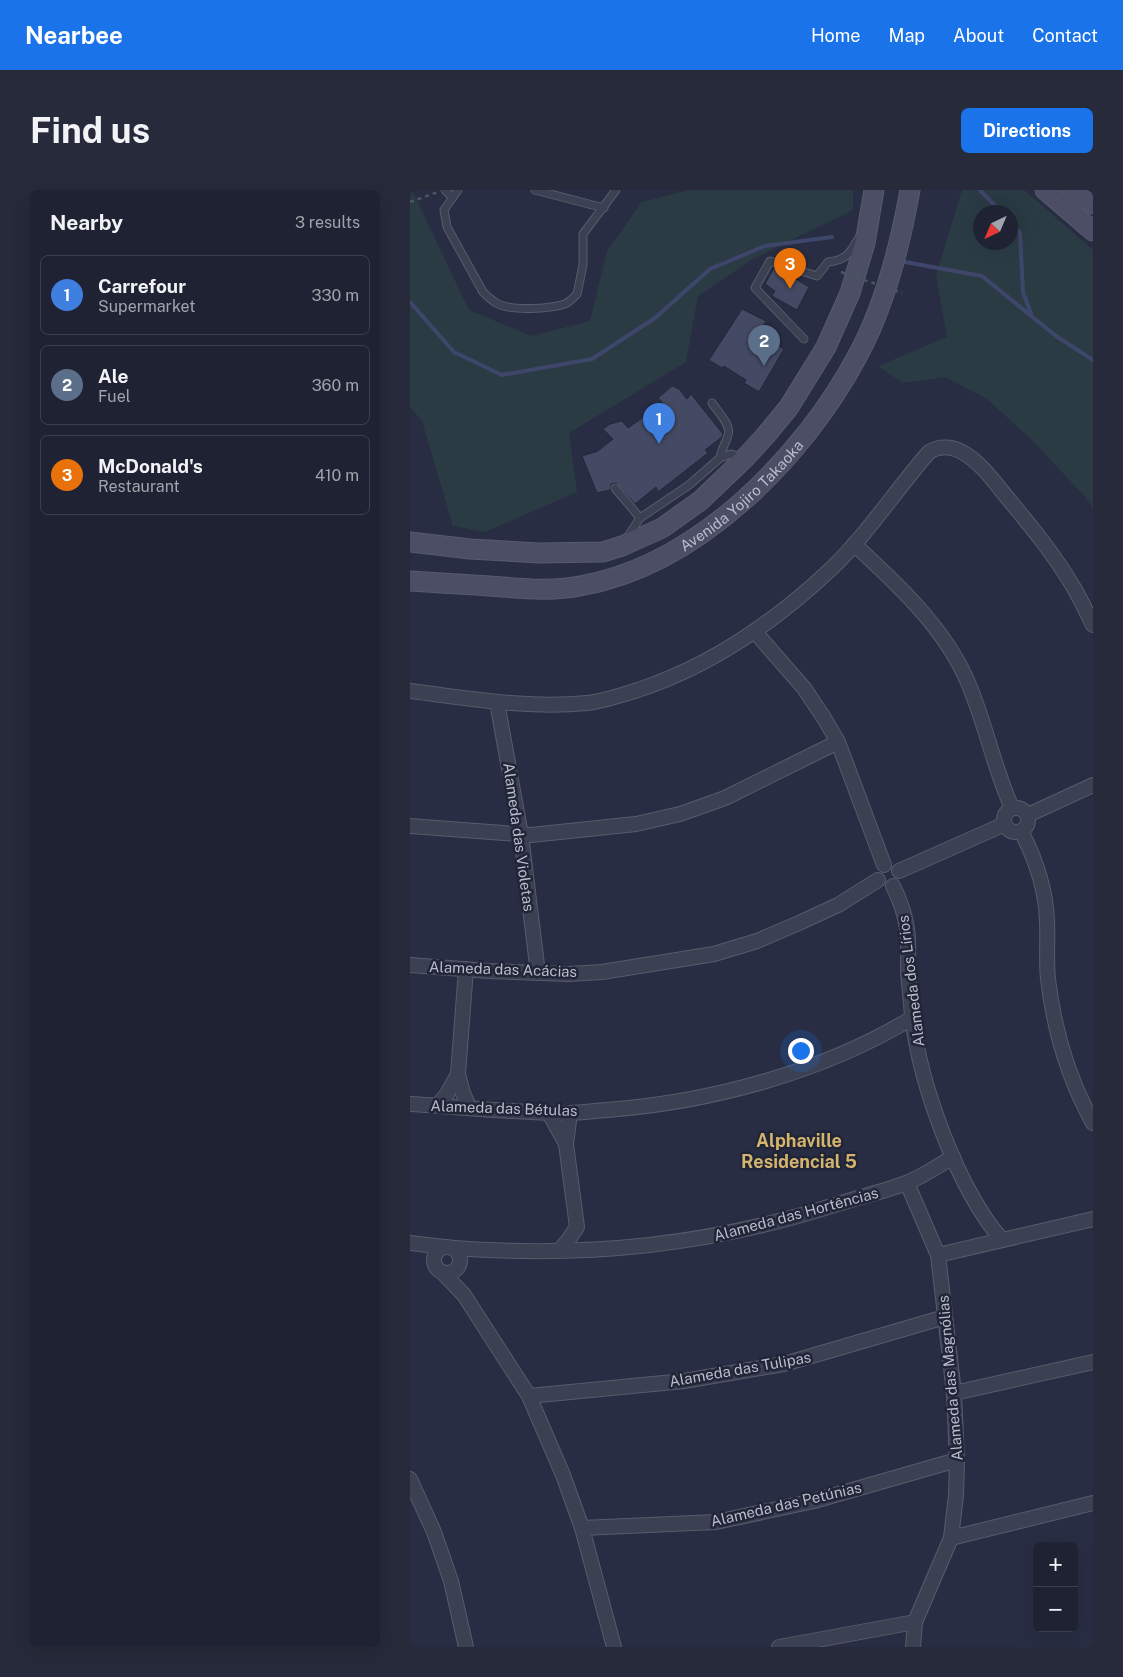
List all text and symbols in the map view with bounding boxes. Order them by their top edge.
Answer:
text: Nearbee [25,21,123,49]
text: Home [811,25,861,46]
text: Map [889,25,925,46]
text: About [953,25,1004,46]
text: Contact [1032,25,1098,46]
button: Directions [961,108,1093,153]
text: Find us [30,110,150,151]
north arrow [973,205,1018,250]
text: Nearby [50,210,123,235]
text: 3 results [295,213,360,232]
pin: 3 [774,248,806,289]
text: Carrefour [98,275,186,297]
text: 1 [64,286,70,305]
text: 330 m [312,286,359,305]
text: Supermarket [98,297,195,316]
pin: 2 [748,325,780,366]
text: Ale [98,365,128,387]
text: 2 [62,376,72,395]
text: 360 m [312,376,359,395]
text: Fuel [98,387,131,406]
pin: 1 [643,403,675,444]
street label: Avenida Yojiro Takaoka [677,436,806,554]
text: McDonald's [98,455,203,477]
text: 3 [62,466,72,485]
text: 410 m [315,466,359,485]
text: Restaurant [98,477,180,496]
street label: Alameda das Violetas [500,762,538,912]
street label: Alameda dos Lírios [895,914,927,1048]
street label: Alameda das Acácias [429,958,577,980]
your location [788,1038,814,1064]
street label: Alameda das Bétulas [430,1097,578,1119]
district label: Alphaville Residencial 5 [741,1130,857,1172]
street label: Alameda das Hortências [712,1184,880,1244]
street label: Alameda das Magnólias [934,1295,966,1461]
street label: Alameda das Tulipas [668,1348,812,1390]
street label: Alameda das Petúnias [709,1478,863,1530]
map controls [1033,1542,1078,1632]
button: + [1033,1542,1078,1587]
button: − [1033,1587,1078,1632]

